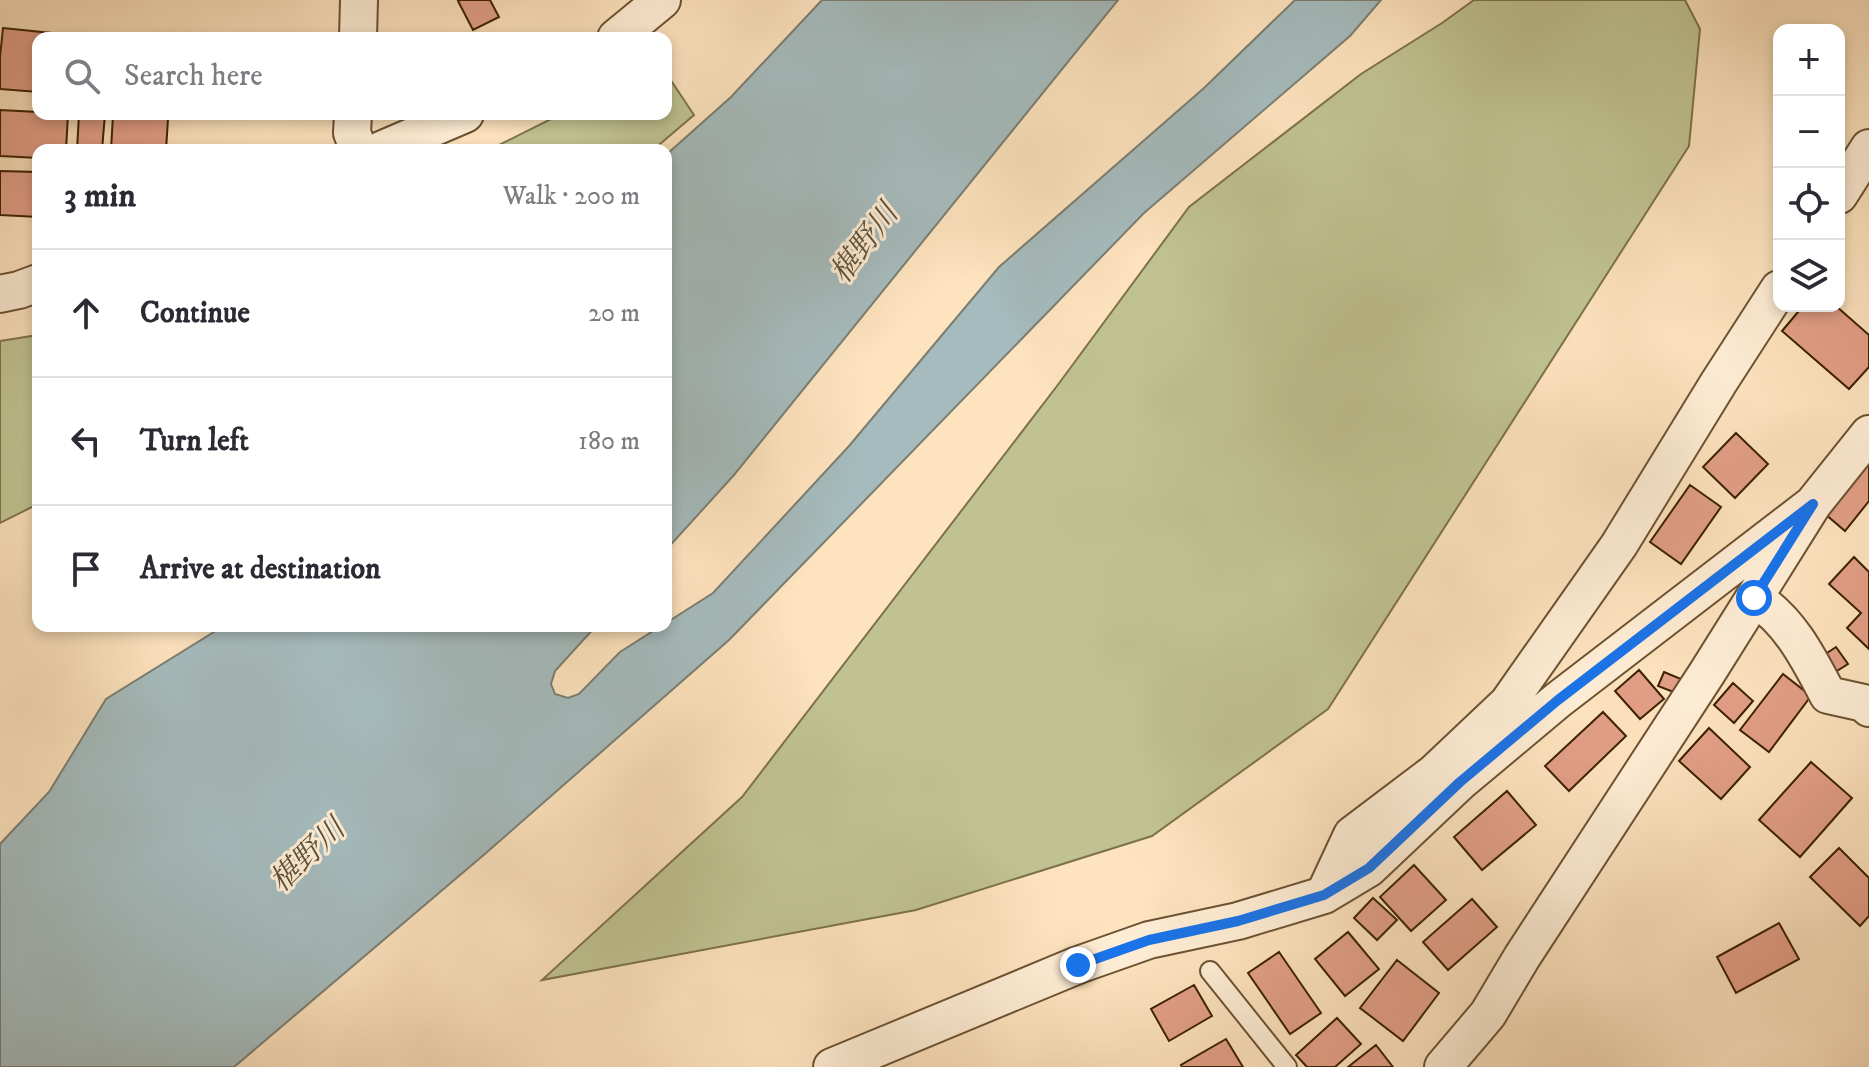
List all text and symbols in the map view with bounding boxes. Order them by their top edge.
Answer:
map controls [1773,24,1845,312]
button: + [1773,24,1845,96]
search box [32,32,672,120]
icon: search [60,54,104,98]
text: Search here [124,58,263,95]
button: − [1773,96,1845,168]
button: locate [1773,168,1845,240]
text: 3 min [64,175,136,217]
text: Walk · 200 m [503,180,640,213]
water label: 椹野川 [823,195,909,291]
button: layers [1773,240,1845,312]
icon: ahead [64,291,108,335]
text: Continue [140,295,250,332]
text: 20 m [588,297,640,330]
icon: left [64,419,108,463]
text: Turn left [140,423,249,460]
text: 180 m [578,425,640,458]
icon: arrive [64,547,108,591]
text: Arrive at destination [140,551,381,588]
route start [1736,580,1772,616]
water label: 椹野川 [263,809,355,901]
route end [1060,947,1096,983]

